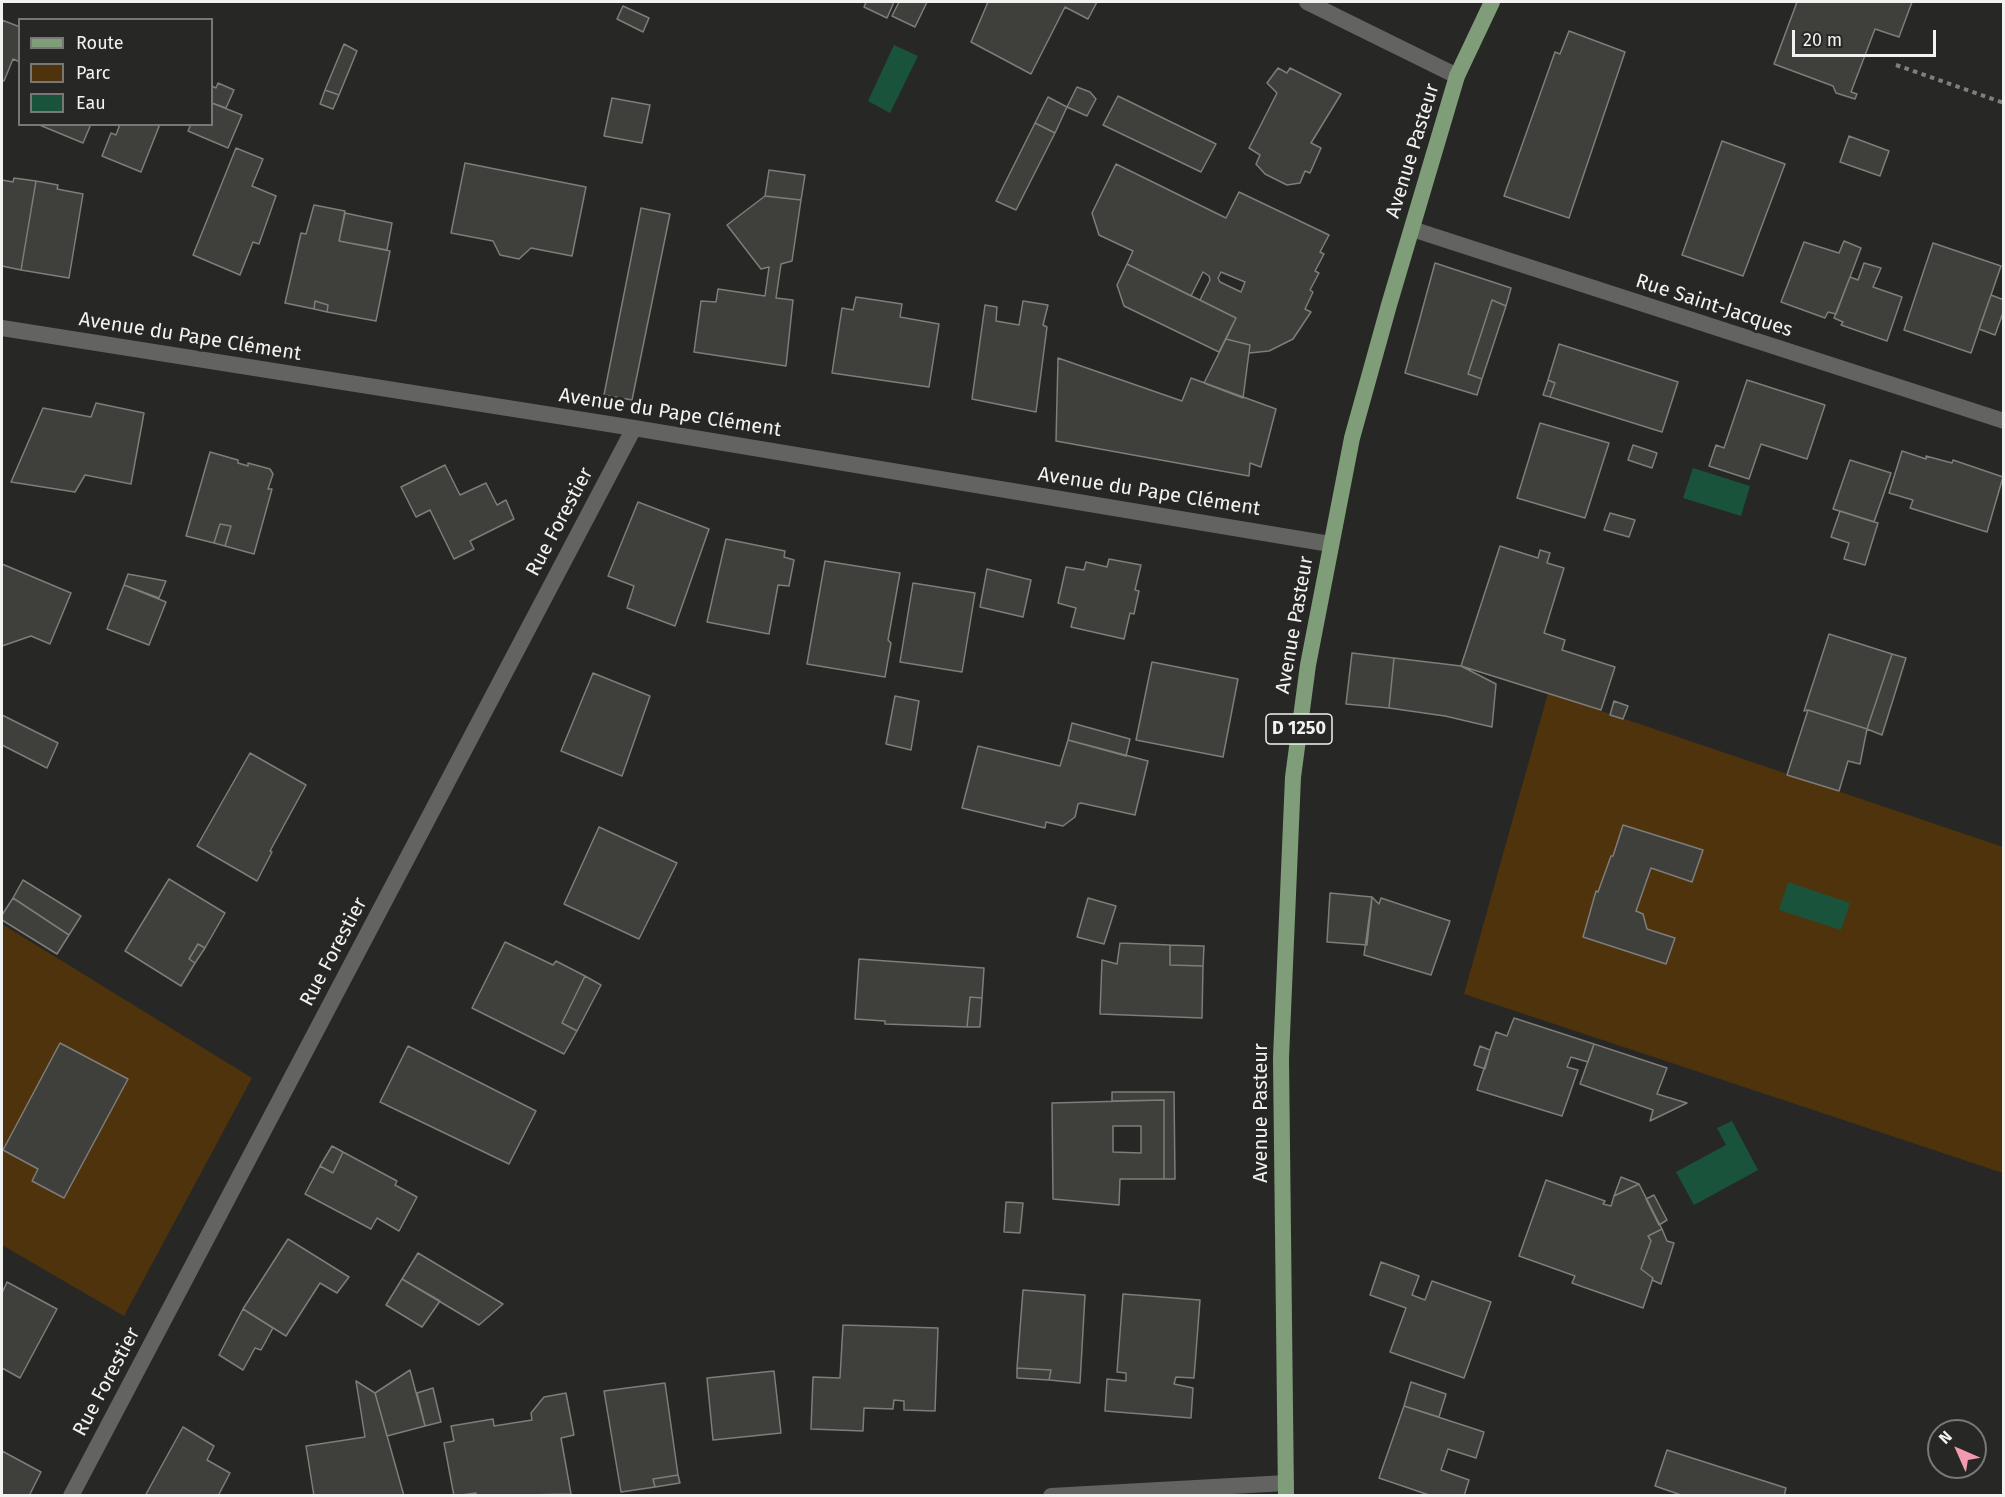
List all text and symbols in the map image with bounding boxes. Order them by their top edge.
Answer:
legend [18,18,213,126]
scale bar [1795,18,1939,56]
text: 20 m [1803,29,1842,51]
text: Route [76,32,124,54]
text: Parc [76,62,110,84]
street label: Avenue Pasteur [1381,81,1445,221]
text: Eau [76,92,106,114]
street label: Rue Saint-Jacques [1633,269,1795,343]
street label: Avenue du Pape Clément [77,308,303,366]
street label: Avenue du Pape Clément [557,384,783,442]
street label: Avenue du Pape Clément [1036,463,1262,521]
street label: Rue Forestier [521,464,599,580]
street label: Avenue Pasteur [1271,554,1319,696]
road number: D 1250 [1266,714,1332,744]
street label: Rue Forestier [295,894,373,1010]
street label: Avenue Pasteur [1249,1043,1273,1183]
street label: Rue Forestier [68,1324,146,1440]
north arrow [1927,1419,1987,1479]
text: N [1935,1427,1956,1448]

